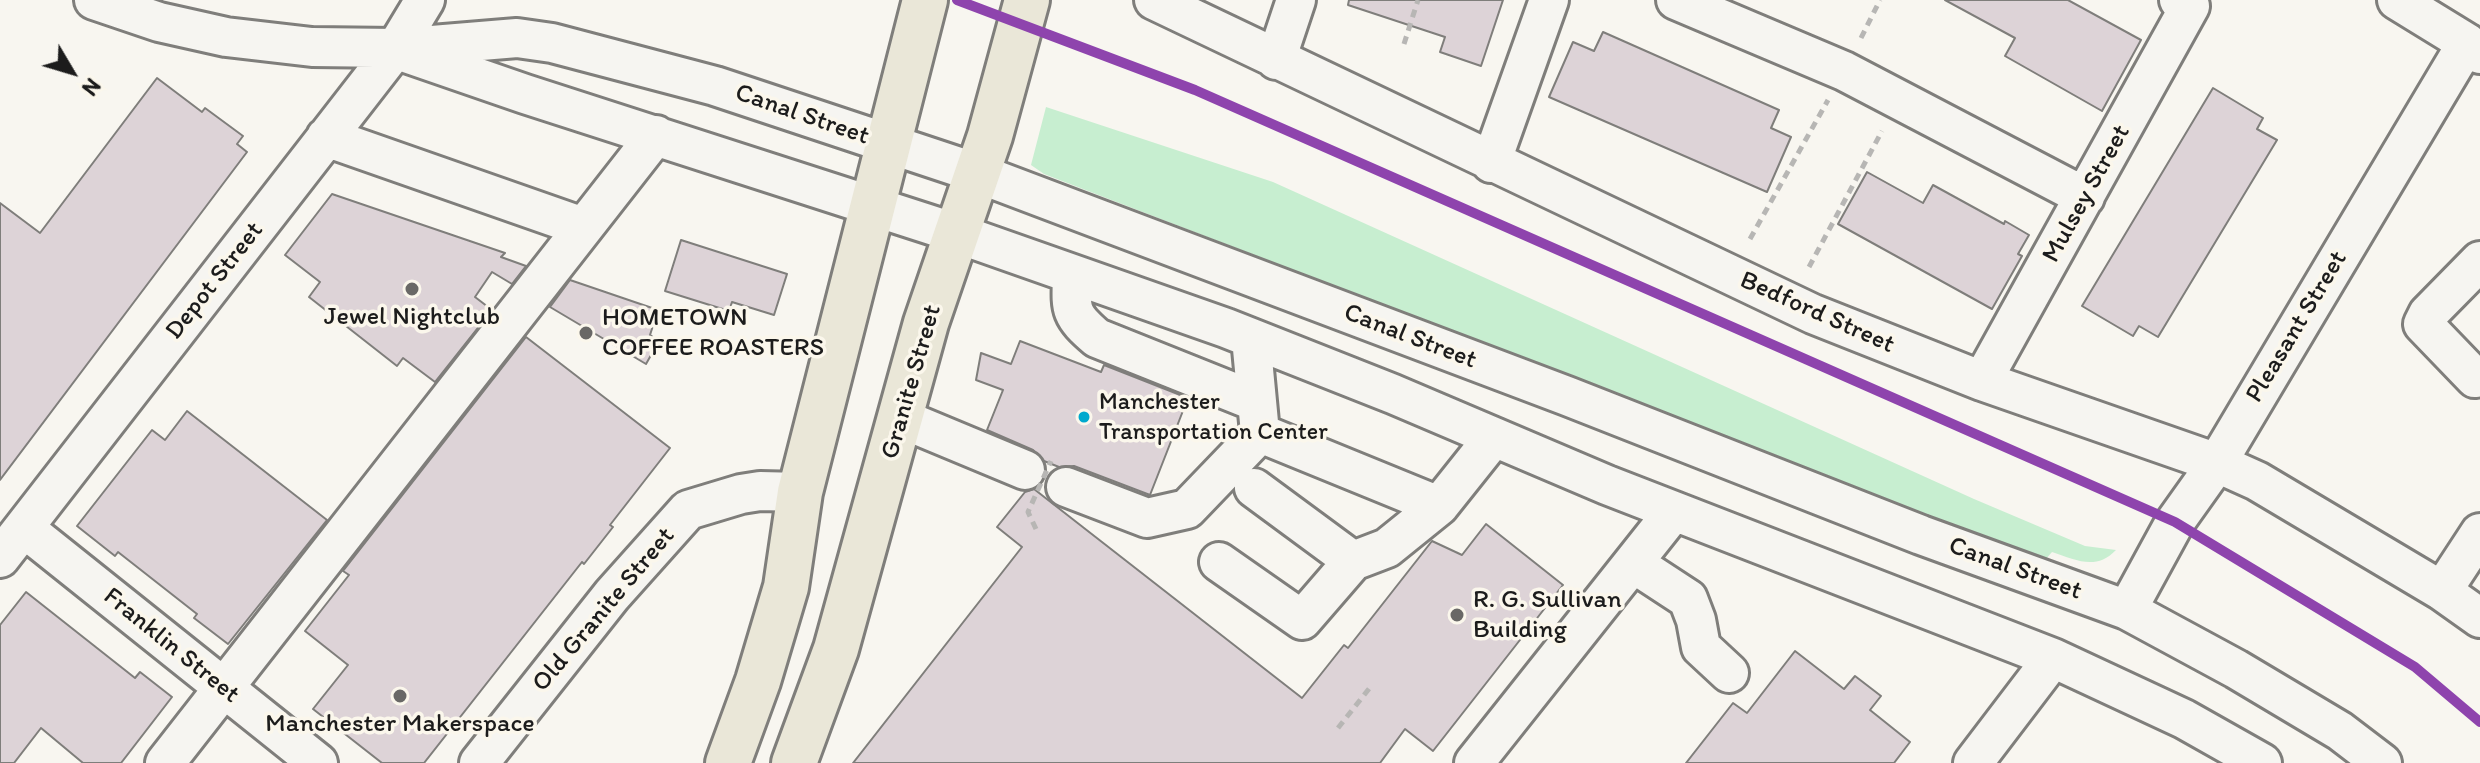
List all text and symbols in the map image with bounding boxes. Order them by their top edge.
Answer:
north arrow [32,32,112,112]
text: N [76,73,107,101]
street label: Canal Street [731,78,873,152]
street label: Mulsey Street [2036,120,2138,268]
street label: Depot Street [159,216,271,346]
street label: Pleasant Street [2239,245,2355,409]
street label: Bedford Street [1735,265,1899,361]
marker: Jewel Nightclub [403,280,421,298]
street label: Canal Street [1339,297,1481,377]
place label: Jewel Nightclub [324,301,500,333]
street label: Granite Street [875,301,949,463]
place label: HOMETOWN COFFEE ROASTERS [602,302,824,364]
marker: HOMETOWN COFFEE ROASTERS [577,324,595,342]
place label: Manchester Transportation Center [1099,389,1328,445]
marker: Manchester Transportation Center [1076,409,1092,425]
street label: Old Granite Street [526,521,682,699]
street label: Canal Street [1944,530,2086,608]
street label: Franklin Street [96,581,246,711]
place label: R. G. Sullivan Building [1473,584,1622,646]
marker: R. G. Sullivan Building [1448,606,1466,624]
marker: Manchester Makerspace [391,687,409,705]
place label: Manchester Makerspace [265,708,535,740]

